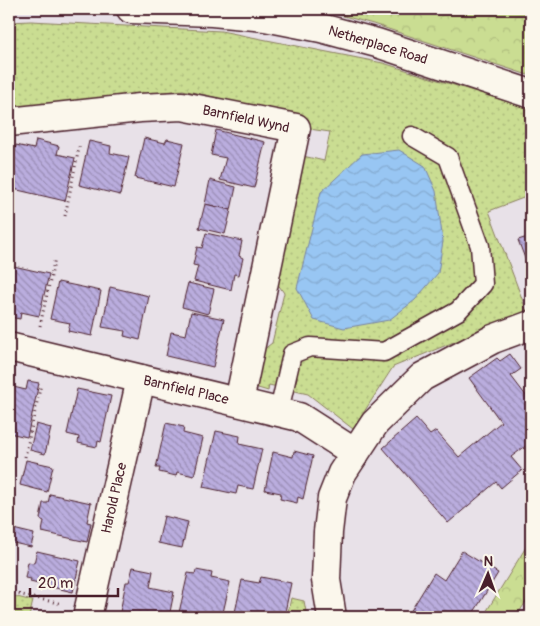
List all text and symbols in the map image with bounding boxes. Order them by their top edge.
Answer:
street label: Netherplace Road [326,22,430,68]
street label: Barnfield Wynd [201,101,291,137]
street label: Barnfield Place [142,372,231,408]
street label: Harold Place [98,461,130,535]
north arrow [462,548,512,598]
text: N [483,553,493,570]
scale bar [30,566,118,598]
text: 20 m [38,574,73,593]

